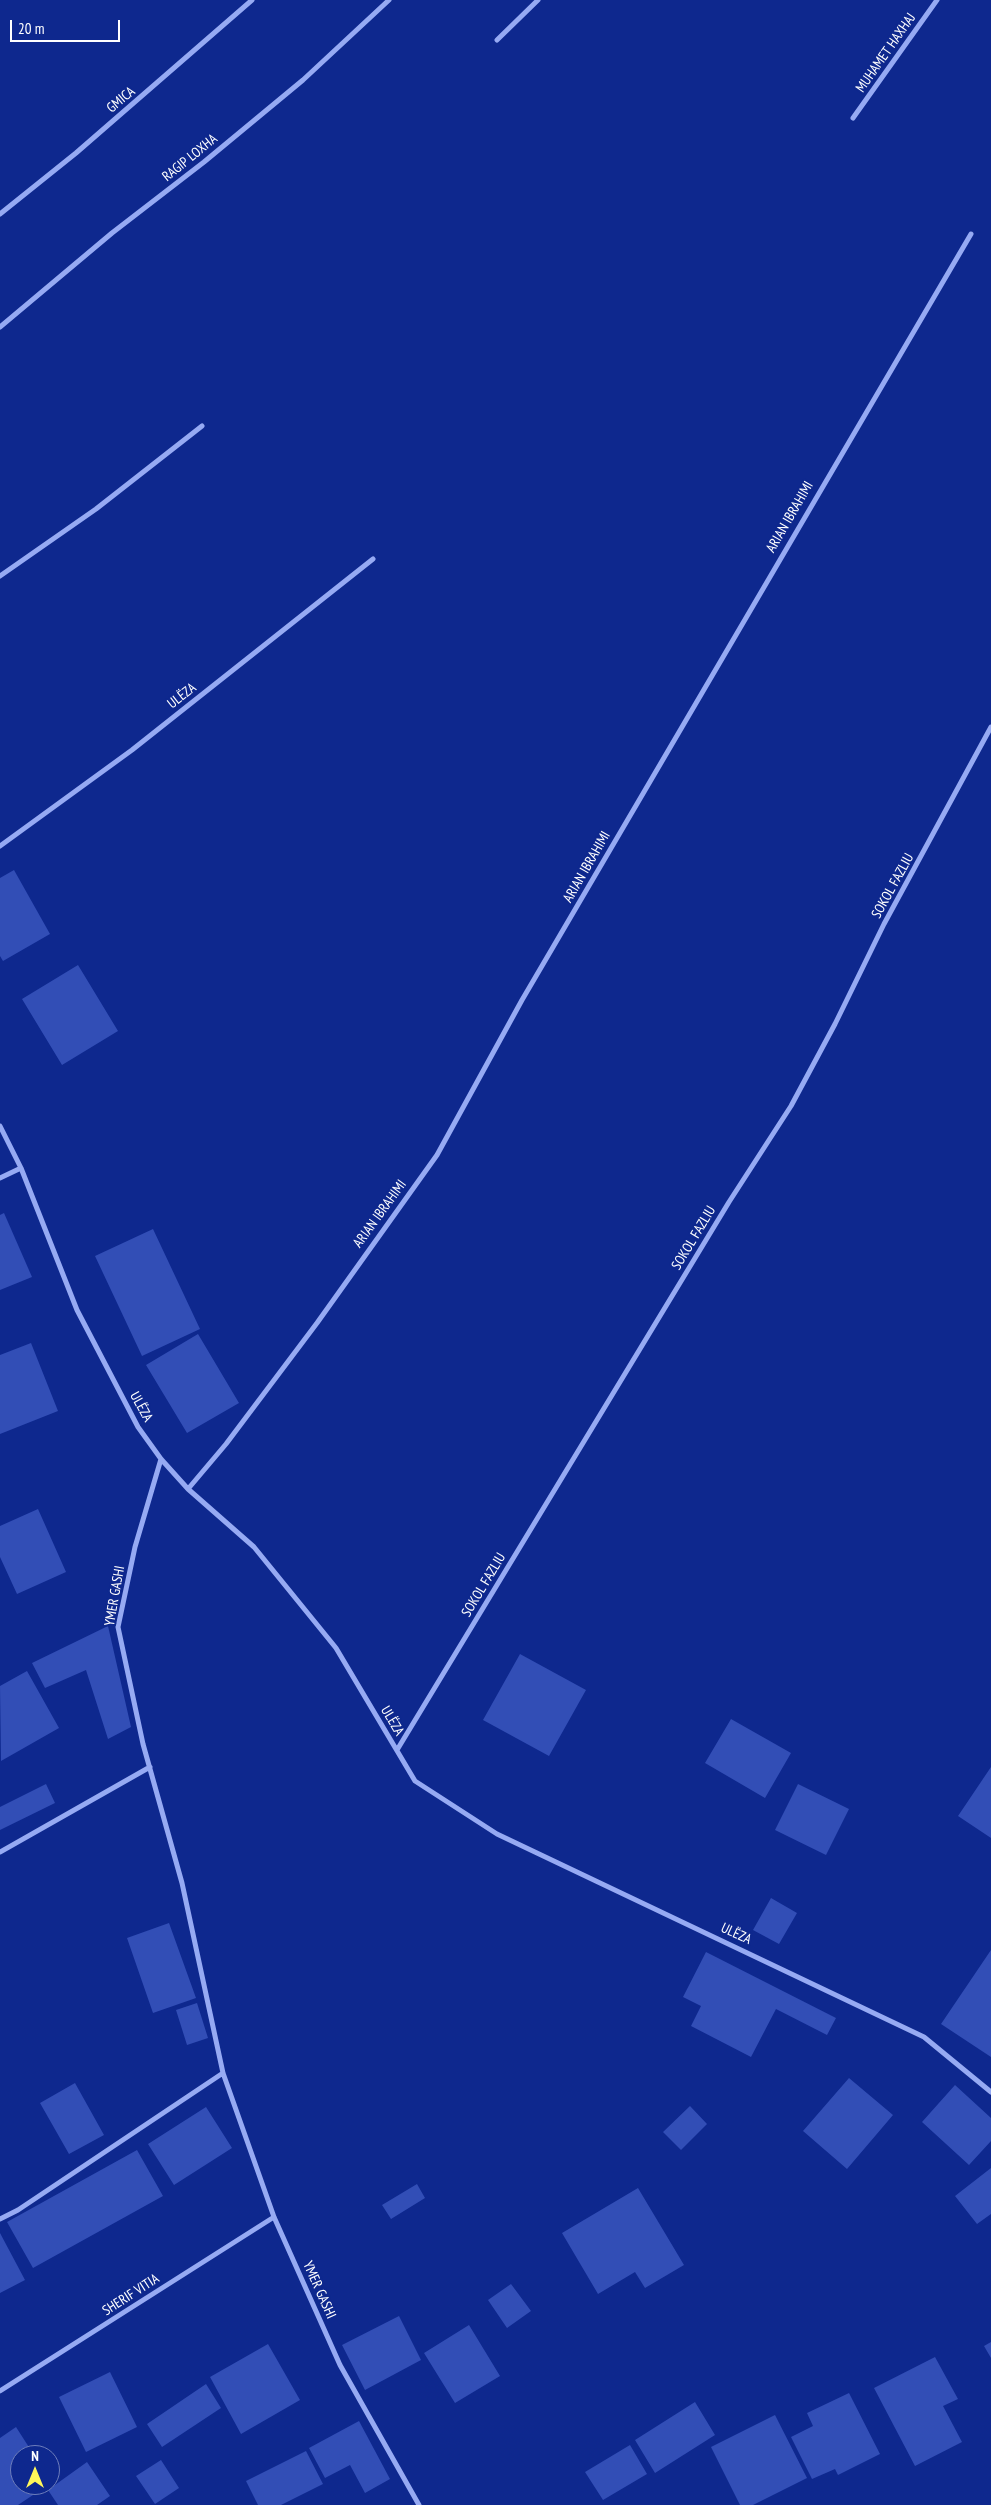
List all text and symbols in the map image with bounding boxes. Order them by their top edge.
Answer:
scale bar [12,10,122,42]
street label: MUHAMET HAXHAJ [853,10,919,96]
text: 20 m [18,19,44,38]
street label: GMICA [103,83,139,117]
street label: RAGIP LOXHA [159,131,221,185]
street label: ARIAN IBRAHIMI [763,478,817,556]
street label: ULËZA [164,680,200,712]
street label: ARIAN IBRAHIMI [560,828,614,906]
street label: SOKOL FAZLIU [868,851,918,921]
street label: ARIAN IBRAHIMI [350,1177,410,1251]
street label: SOKOL FAZLIU [668,1203,720,1273]
street label: ULËZA [126,1389,156,1425]
street label: SOKOL FAZLIU [458,1550,510,1620]
street label: YMER GASHI [101,1564,129,1628]
street label: ULËZA [377,1703,407,1739]
street label: ULËZA [718,1920,754,1948]
street label: YMER GASHI [299,2259,339,2321]
street label: SHERIF VITIA [100,2270,162,2320]
north arrow [10,2445,60,2495]
text: N [31,2447,39,2465]

